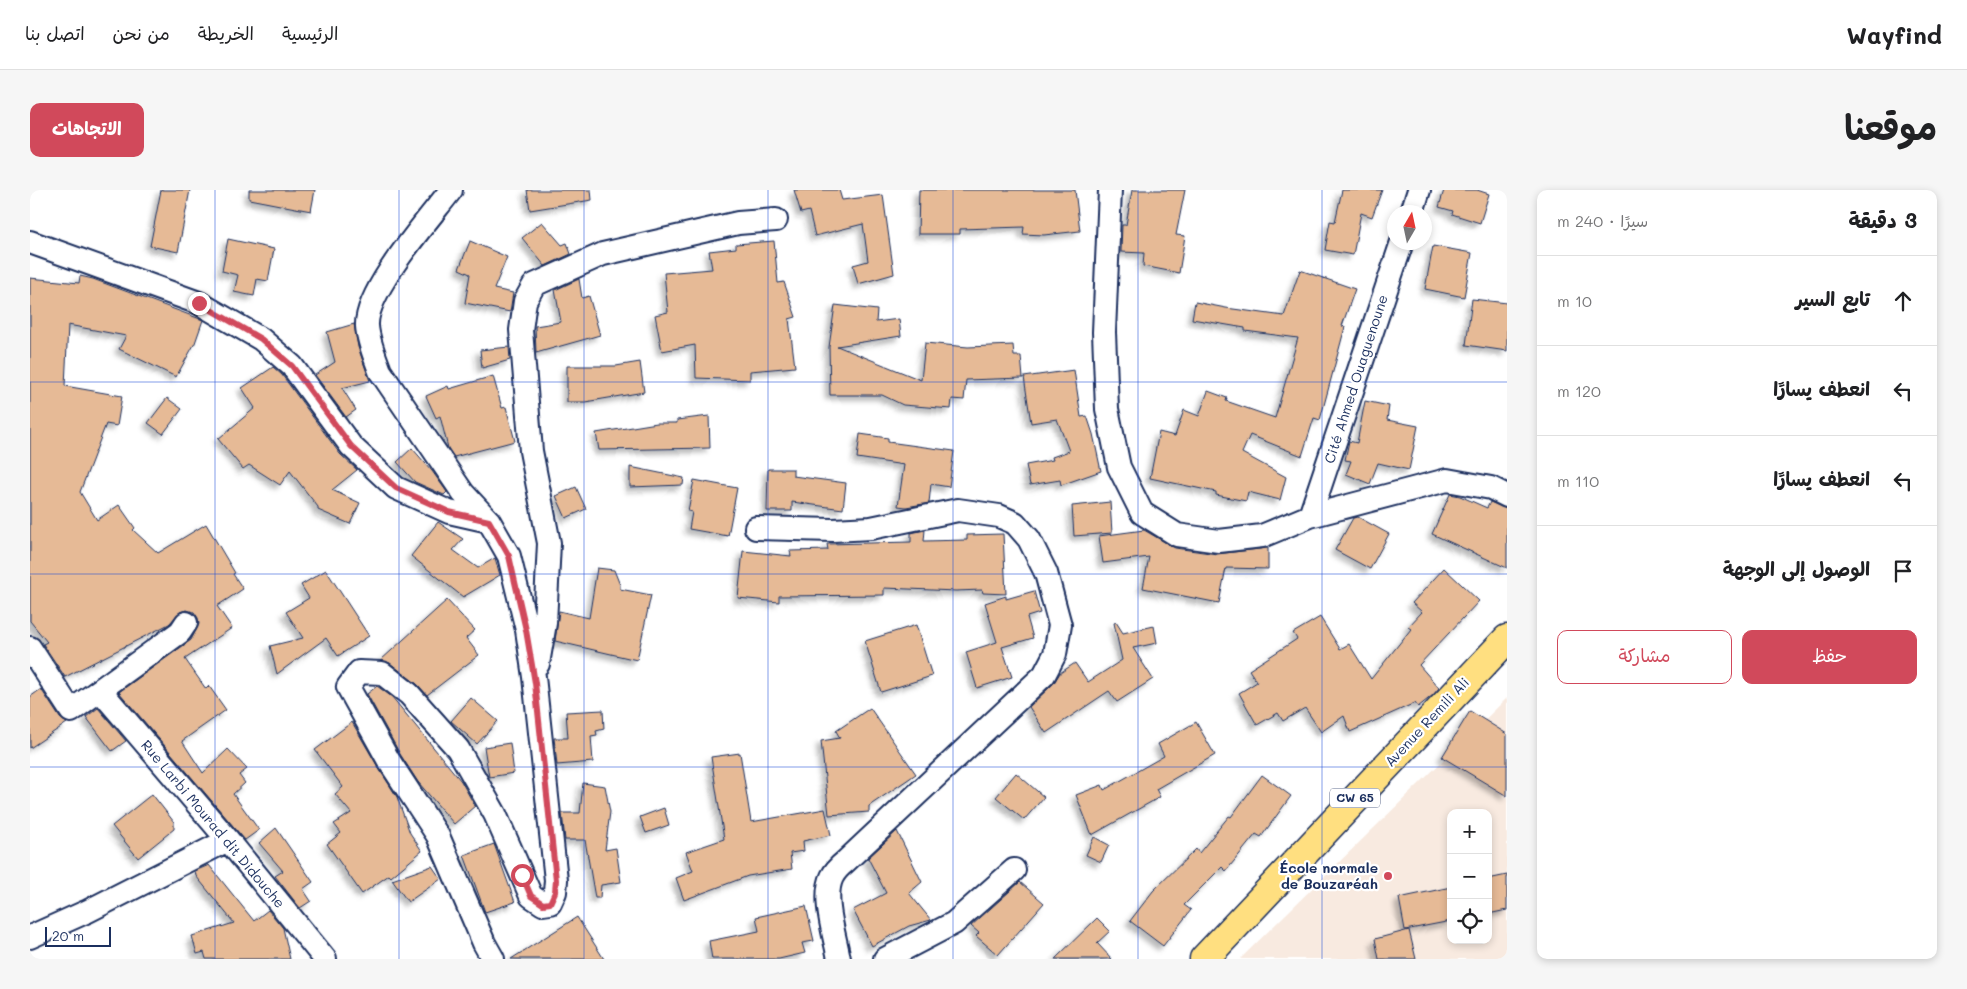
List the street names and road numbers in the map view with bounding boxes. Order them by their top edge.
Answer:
street label: Cité Ahmed Ouaguenoune [1319,292,1392,466]
street label: Avenue Remili Ali [1380,673,1473,770]
street label: Rue Larbi Mourad dit Didouche [137,736,289,912]
road number: CW 65 [1330,788,1380,808]

